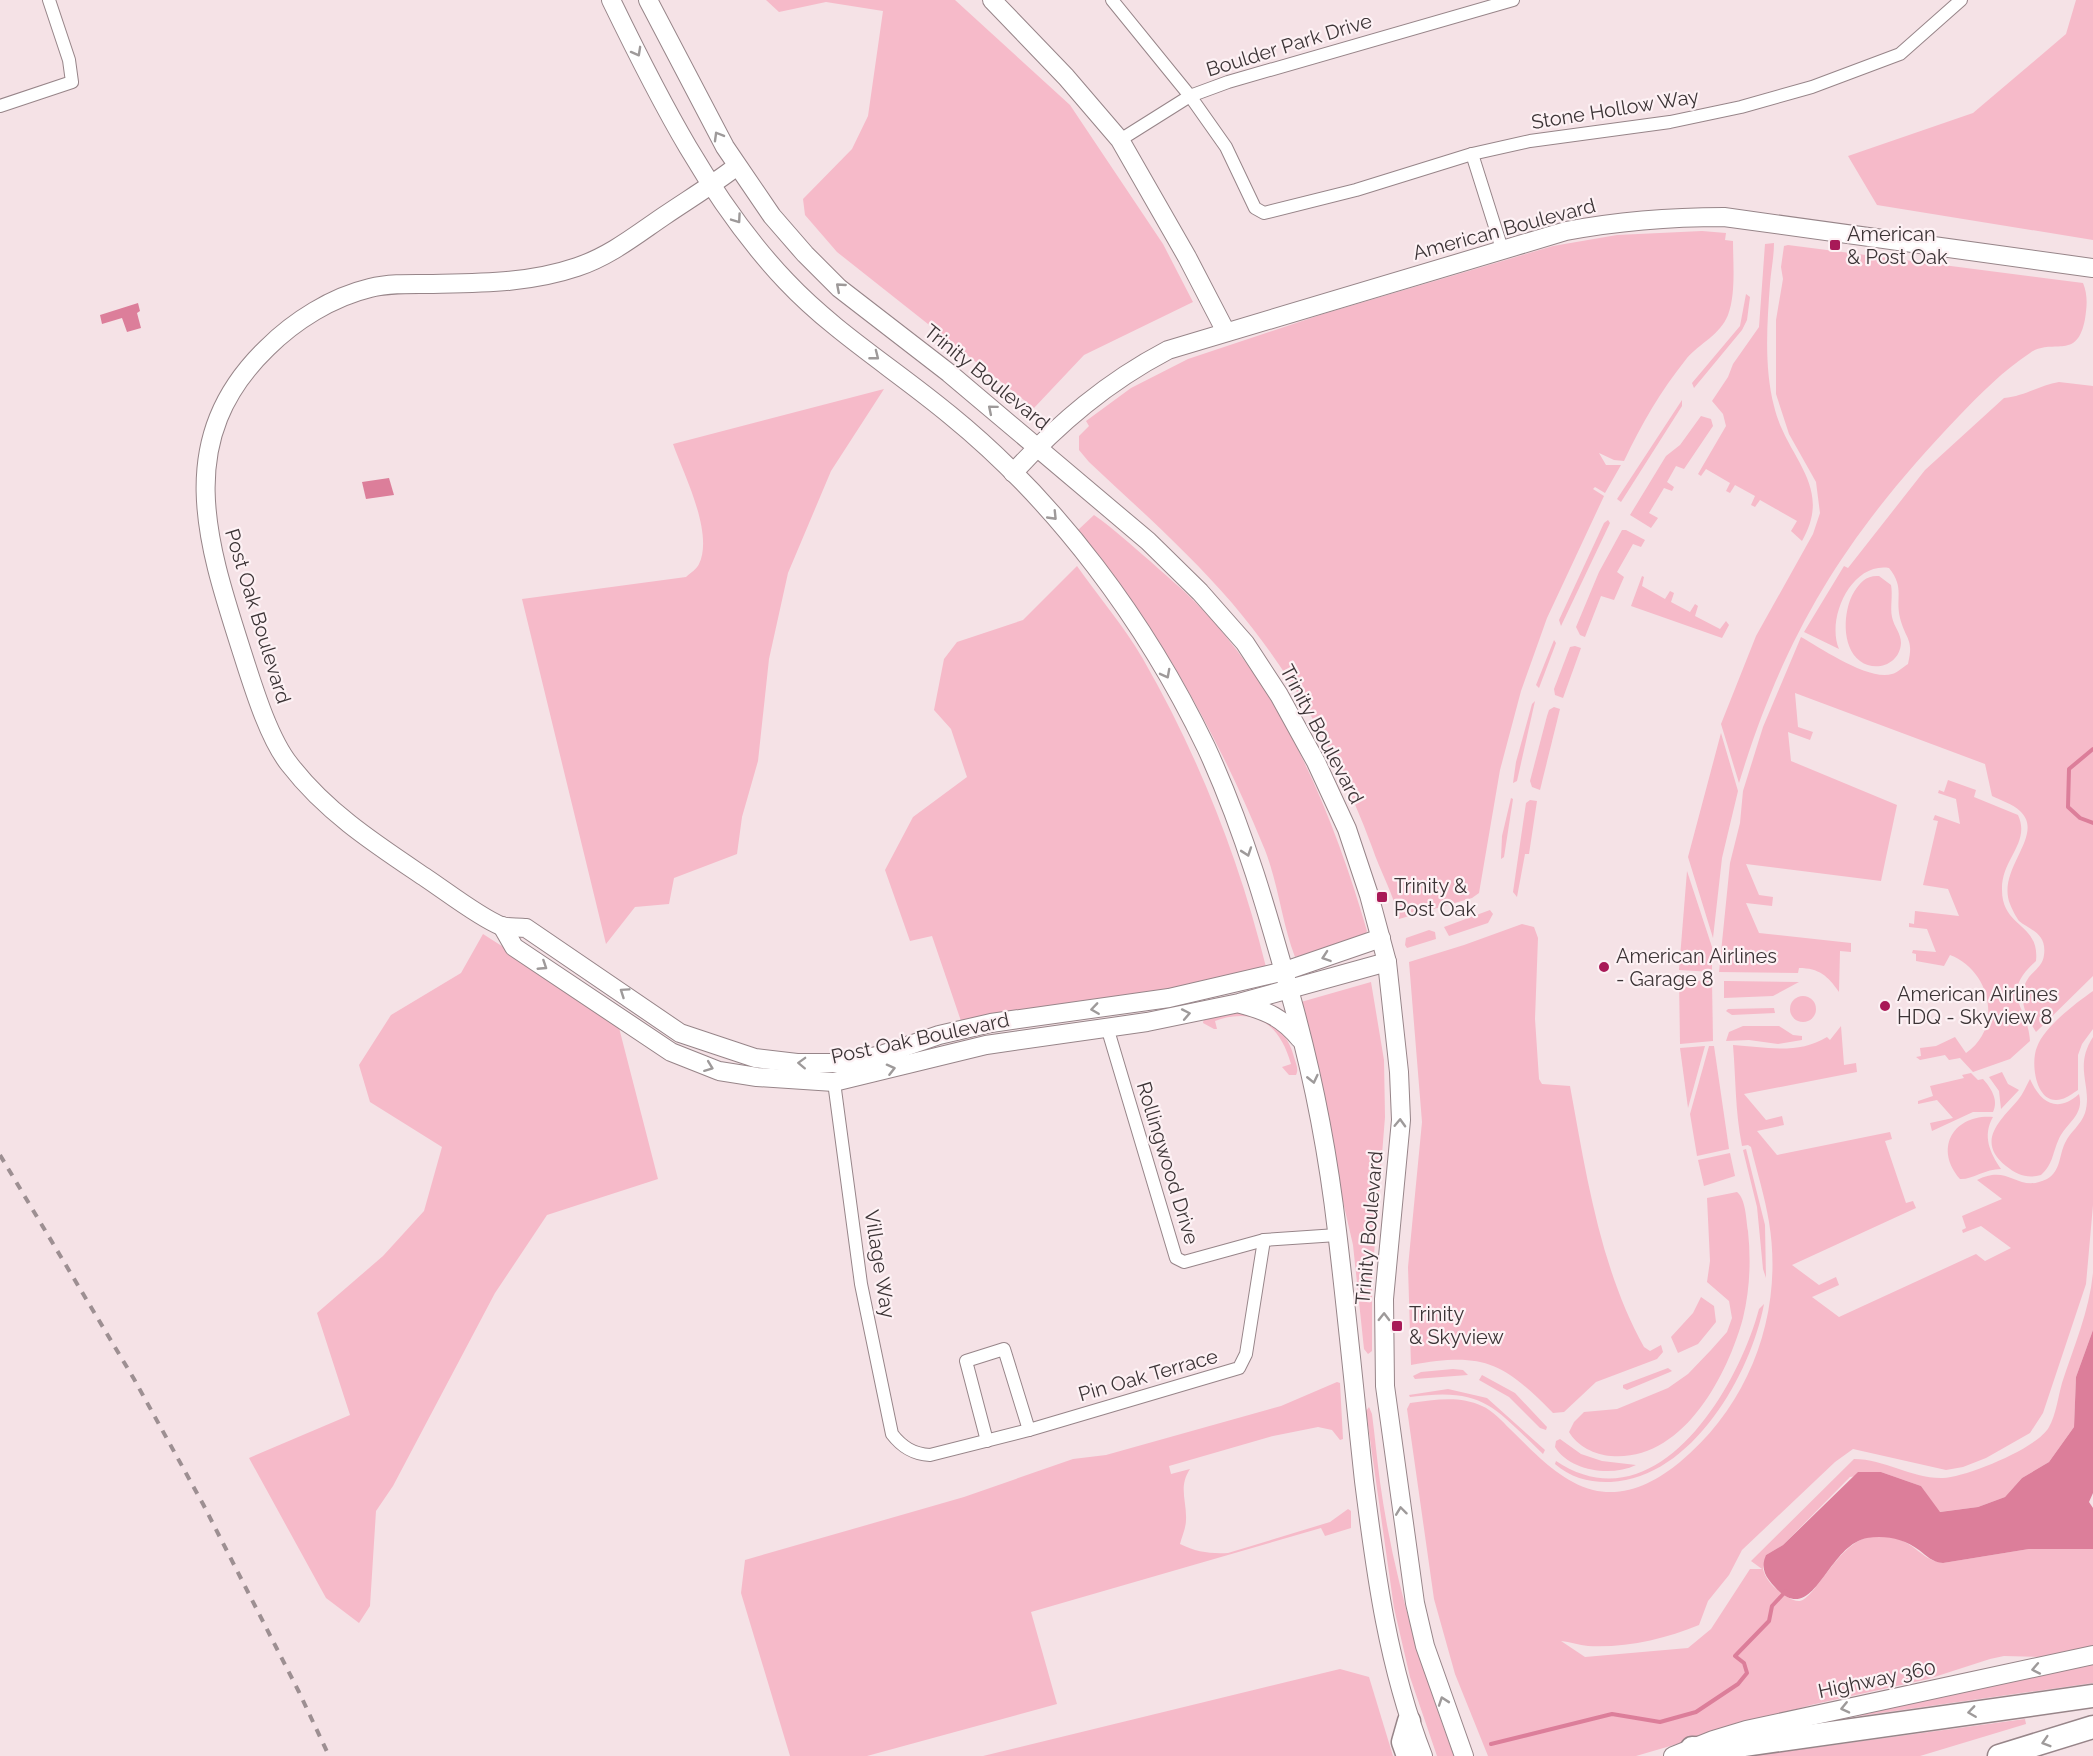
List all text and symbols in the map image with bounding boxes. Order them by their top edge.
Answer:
street label: Boulder Park Drive [1203,8,1375,82]
one-way arrow [630,46,641,57]
street label: Stone Hollow Way [1530,84,1701,134]
one-way arrow [714,132,725,142]
street label: American Boulevard [1410,193,1598,265]
one-way arrow [730,213,741,224]
place label: American & Post Oak [1847,222,1948,269]
marker: American & Post Oak [1828,238,1842,252]
one-way arrow [836,284,847,295]
street label: Trinity Boulevard [919,319,1055,435]
one-way arrow [868,349,879,360]
one-way arrow [988,405,999,416]
one-way arrow [1046,509,1057,520]
street label: Post Oak Boulevard [220,526,296,706]
street label: Trinity Boulevard [1275,660,1369,808]
one-way arrow [1159,668,1171,679]
one-way arrow [1239,846,1252,857]
place label: Trinity & Post Oak [1394,874,1476,921]
marker: Trinity & Post Oak [1375,890,1389,904]
place label: American Airlines - Garage 8 [1616,944,1777,991]
one-way arrow [1321,950,1332,963]
one-way arrow [537,959,547,971]
marker: American Airlines - Garage 8 [1597,960,1611,974]
place label: American Airlines HDQ - Skyview 8 [1897,982,2058,1029]
one-way arrow [620,988,630,1000]
marker: American Airlines HDQ - Skyview 8 [1878,999,1892,1013]
one-way arrow [1091,1002,1100,1014]
street label: Post Oak Boulevard [829,1007,1011,1069]
one-way arrow [1180,1008,1190,1021]
one-way arrow [797,1056,806,1069]
one-way arrow [703,1059,714,1072]
one-way arrow [886,1064,896,1077]
one-way arrow [1306,1074,1319,1084]
street label: Rollingwood Drive [1132,1079,1204,1247]
one-way arrow [1394,1119,1406,1128]
street label: Trinity Boulevard [1350,1150,1388,1306]
street label: Village Way [860,1208,900,1320]
place label: Trinity & Skyview [1409,1302,1504,1349]
one-way arrow [1377,1313,1390,1322]
marker: Trinity & Skyview [1390,1319,1404,1333]
street label: Pin Oak Terrace [1076,1344,1221,1406]
one-way arrow [1395,1507,1407,1516]
street label: Highway 360 [1816,1655,1938,1703]
one-way arrow [2031,1662,2041,1675]
one-way arrow [1438,1696,1451,1707]
one-way arrow [1840,1700,1850,1713]
one-way arrow [1968,1705,1977,1717]
one-way arrow [2041,1735,2052,1747]

